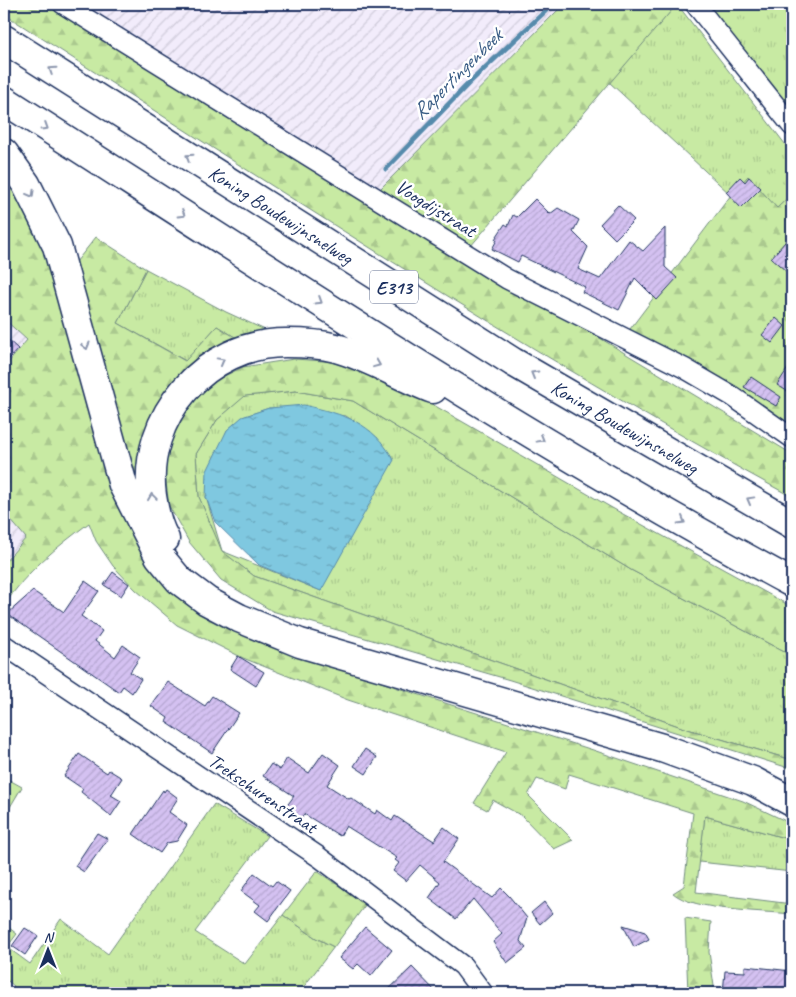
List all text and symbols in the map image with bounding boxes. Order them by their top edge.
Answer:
water label: Rapertingenbeek [406,21,510,125]
one-way arrow [48,66,57,76]
one-way arrow [40,120,49,130]
one-way arrow [185,154,195,163]
street label: Koning Boudewijnsnelweg [204,160,359,271]
street label: Voogdijstraat [391,174,483,244]
one-way arrow [25,188,35,197]
one-way arrow [176,208,186,217]
road number: E313 [370,270,418,304]
one-way arrow [314,294,323,304]
one-way arrow [80,341,90,349]
one-way arrow [215,357,224,367]
one-way arrow [372,358,380,368]
one-way arrow [530,371,539,381]
street label: Koning Boudewijnsnelweg [546,375,704,481]
one-way arrow [536,433,545,443]
one-way arrow [148,492,158,501]
one-way arrow [746,497,755,507]
one-way arrow [676,515,685,525]
street label: Trekschurenstraat [204,748,324,840]
north arrow [22,924,72,974]
text: N [44,929,55,946]

